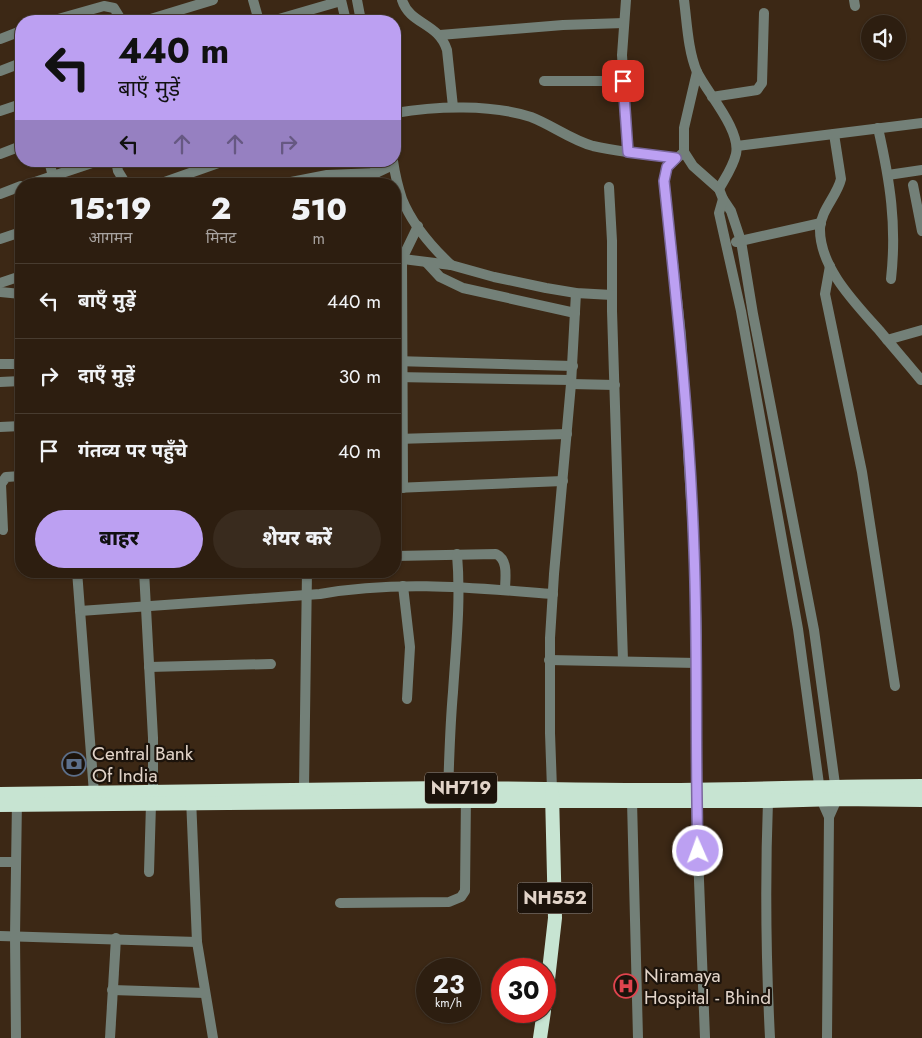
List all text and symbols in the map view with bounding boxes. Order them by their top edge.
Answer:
map controls [861,15,906,60]
button: sound [861,15,906,60]
text: 440 m [118,26,229,76]
icon: left [35,35,100,100]
pin [602,60,644,102]
icon: arrive [609,67,637,95]
text: बाएँ मुड़ें [118,72,180,104]
icon: left [115,130,143,158]
icon: ahead [168,130,196,158]
icon: ahead [221,130,249,158]
icon: right [274,130,302,158]
text: 15:19 [69,187,152,230]
text: 2 [211,187,231,230]
text: 510 [291,188,347,231]
text: आगमन [88,226,132,249]
text: मिनट [206,226,236,249]
text: m [312,227,325,250]
icon: left [35,287,63,315]
text: बाएँ मुड़ें [78,287,136,314]
text: 440 m [327,288,381,315]
icon: right [35,362,63,390]
text: दाएँ मुड़ें [78,362,135,389]
text: 30 m [339,363,381,390]
icon: arrive [35,437,63,465]
text: गंतव्य पर पहुँचे [78,437,187,464]
text: 40 m [338,438,381,465]
button: बाहर [35,510,203,568]
button: शेयर करें [213,510,381,568]
place label: Central Bank Of India [92,740,194,789]
bank icon: Central Bank Of India [61,751,87,777]
road number: NH719 [425,772,497,804]
position arrow [671,824,723,876]
road number: NH552 [518,882,592,914]
speed limit sign: 30 [491,958,556,1023]
place label: Niramaya Hospital - Bhind [644,962,771,1011]
text: 23 [433,966,464,1002]
hospital icon: Niramaya Hospital - Bhind [613,973,639,999]
text: km/h [435,994,462,1012]

